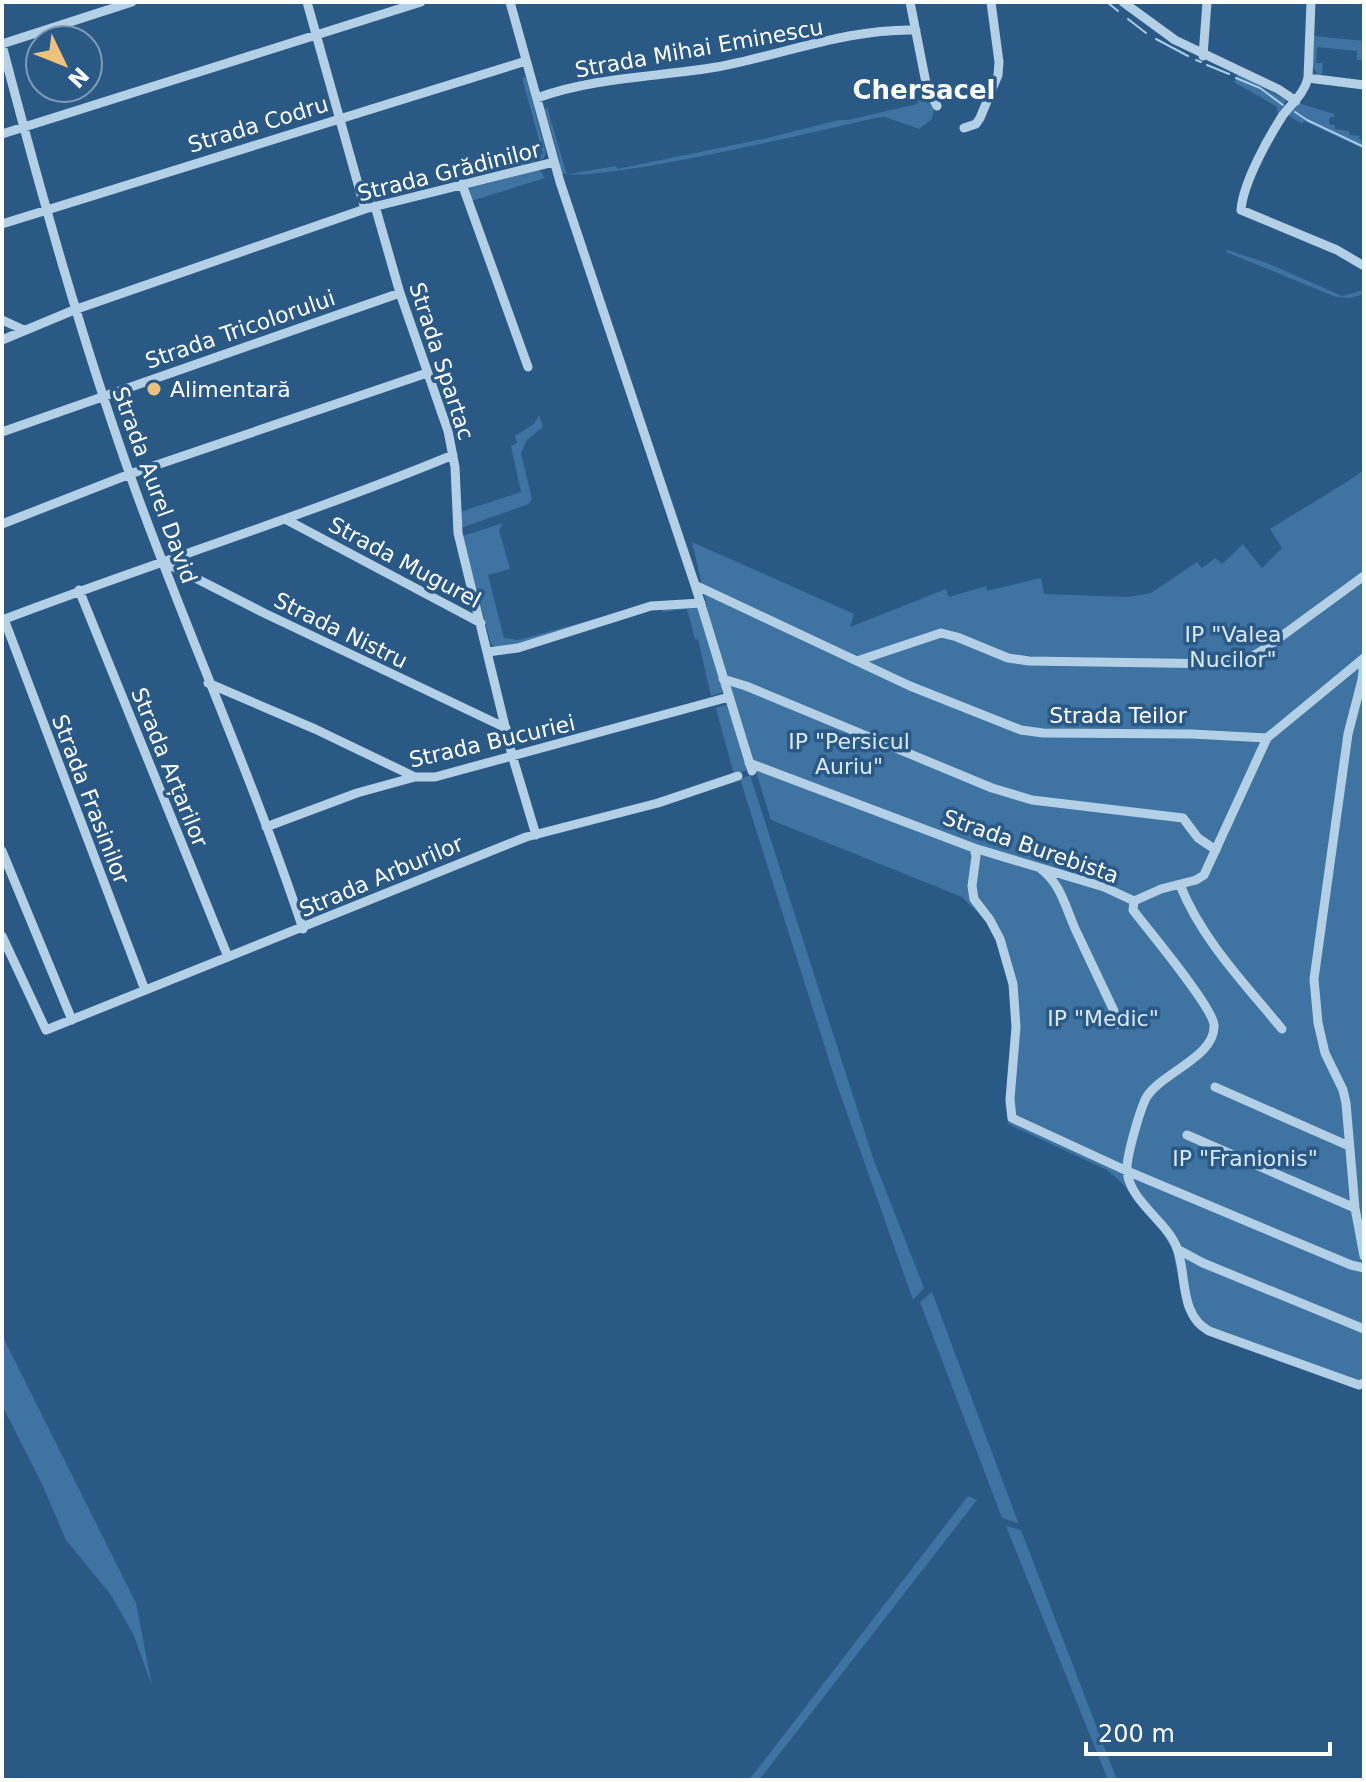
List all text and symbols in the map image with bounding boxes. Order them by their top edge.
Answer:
street label: Strada Mihai Eminescu [573,14,825,83]
north arrow [24,24,104,104]
text: N [63,62,94,93]
district label: Chersacel [852,75,996,105]
street label: Strada Codru [185,91,331,158]
street label: Strada Grădinilor [355,136,544,206]
street label: Strada Spartac [404,279,479,443]
street label: Strada Tricolorului [142,285,338,374]
place label: Alimentară [170,377,291,402]
marker: Alimentară [145,380,163,398]
street label: Strada Aurel David [107,384,202,587]
street label: Strada Mugurel [324,512,485,613]
street label: Strada Nistru [270,587,412,674]
park label: IP "Valea Nucilor" [1185,622,1281,672]
street label: Strada Arțarilor [126,684,213,851]
street label: Strada Teilor [1049,703,1188,728]
street label: Strada Bucuriei [407,710,577,773]
street label: Strada Frasinilor [47,711,135,888]
park label: IP "Persicul Auriu" [788,729,910,779]
street label: Strada Burebista [940,805,1122,888]
street label: Strada Arburilor [296,830,468,922]
park label: IP "Medic" [1047,1006,1159,1031]
park label: IP "Franionis" [1172,1146,1318,1171]
scale bar [1086,1706,1330,1756]
text: 200 m [1098,1720,1175,1748]

